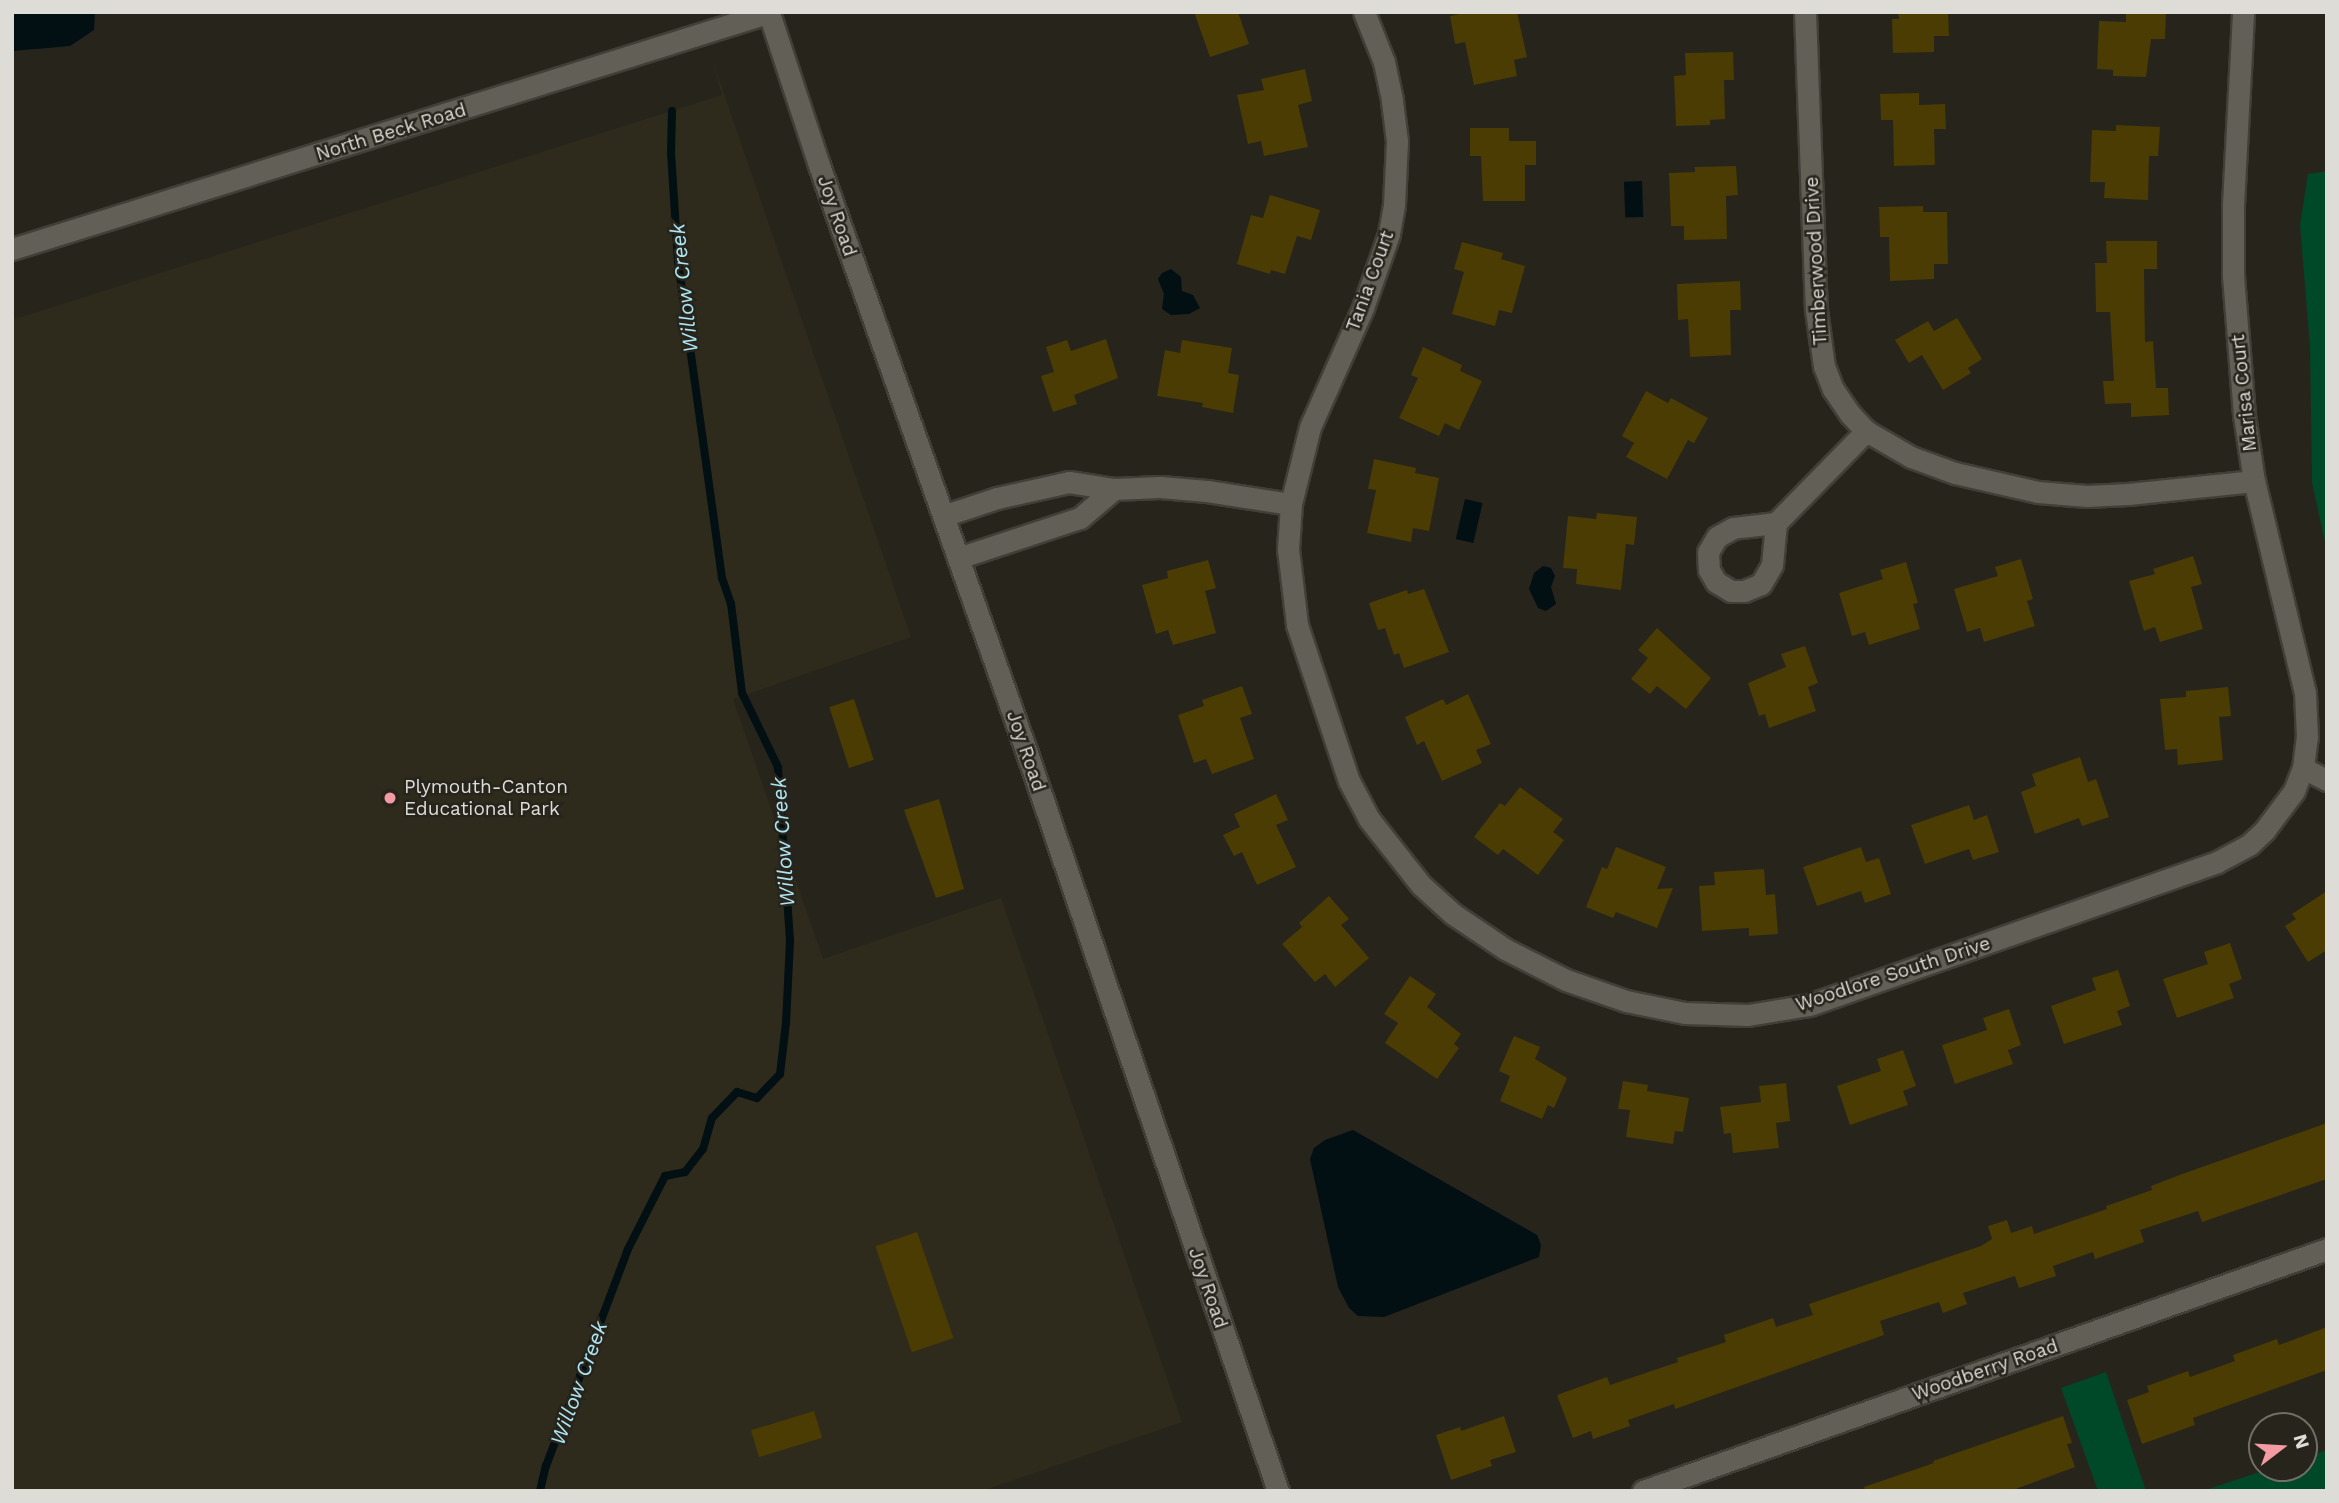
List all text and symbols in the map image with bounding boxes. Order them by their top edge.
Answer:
street label: North Beck Road [313,98,469,166]
street label: Joy Road [812,172,862,260]
street label: Timberwood Drive [1800,176,1832,346]
water label: Willow Creek [665,222,703,354]
street label: Tania Court [1341,227,1399,335]
street label: Marisa Court [2226,333,2262,453]
street label: Joy Road [1001,707,1051,795]
place label: Plymouth-Canton Educational Park [404,776,568,820]
water label: Willow Creek [766,776,800,908]
marker: Plymouth-Canton Educational Park [382,790,398,806]
street label: Woodlore South Drive [1793,932,1993,1016]
street label: Joy Road [1183,1244,1233,1332]
water label: Willow Creek [545,1317,613,1449]
street label: Woodberry Road [1909,1334,2061,1406]
north arrow [2248,1412,2318,1482]
text: N [2289,1431,2315,1451]

